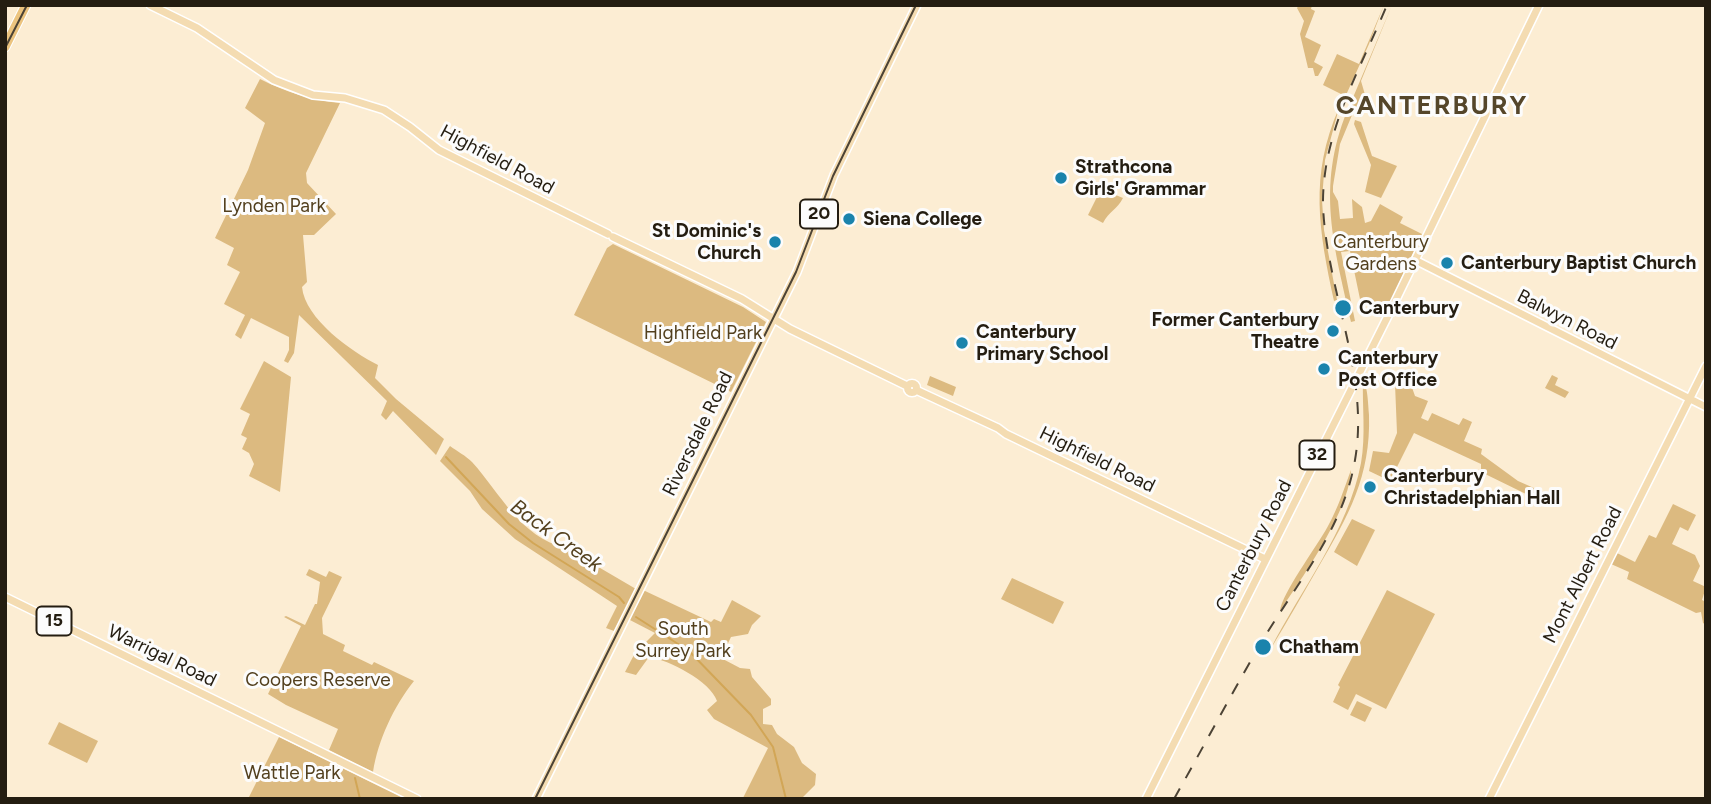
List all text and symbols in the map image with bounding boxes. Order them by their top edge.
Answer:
district label: CANTERBURY [1337,90,1527,122]
street label: Highfield Road [436,120,558,200]
place label: Strathcona Girls' Grammar [1075,156,1206,200]
marker: Strathcona Girls' Grammar [1053,170,1069,186]
park label: Lynden Park [222,195,326,217]
road number: 20 [800,200,838,229]
place label: Siena College [863,208,982,230]
marker: Siena College [841,211,857,227]
place label: St Dominic's Church [652,220,761,264]
park label: Canterbury Gardens [1333,231,1429,275]
marker: St Dominic's Church [767,234,783,250]
place label: Canterbury Baptist Church [1461,252,1696,274]
marker: Canterbury Baptist Church [1439,255,1455,271]
street label: Balwyn Road [1513,285,1621,355]
place label: Canterbury [1359,297,1459,319]
marker: Canterbury [1333,298,1353,318]
place label: Former Canterbury Theatre [1151,309,1319,353]
place label: Canterbury Primary School [976,321,1108,365]
park label: Highfield Park [644,322,762,344]
marker: Former Canterbury Theatre [1325,323,1341,339]
marker: Canterbury Primary School [954,335,970,351]
place label: Canterbury Post Office [1338,347,1438,391]
marker: Canterbury Post Office [1316,361,1332,377]
street label: Riversdale Road [658,368,738,500]
street label: Highfield Road [1035,422,1159,498]
road number: 32 [1300,440,1334,470]
place label: Canterbury Christadelphian Hall [1384,465,1560,509]
street label: Canterbury Road [1211,476,1297,616]
marker: Canterbury Christadelphian Hall [1362,479,1378,495]
water label: Back Creek [505,494,607,578]
street label: Mont Albert Road [1539,503,1627,647]
road number: 15 [36,606,72,636]
park label: South Surrey Park [635,618,731,662]
street label: Warrigal Road [104,620,220,692]
place label: Chatham [1279,636,1359,658]
marker: Chatham [1253,637,1273,657]
park label: Coopers Reserve [245,669,391,691]
park label: Wattle Park [244,762,340,784]

